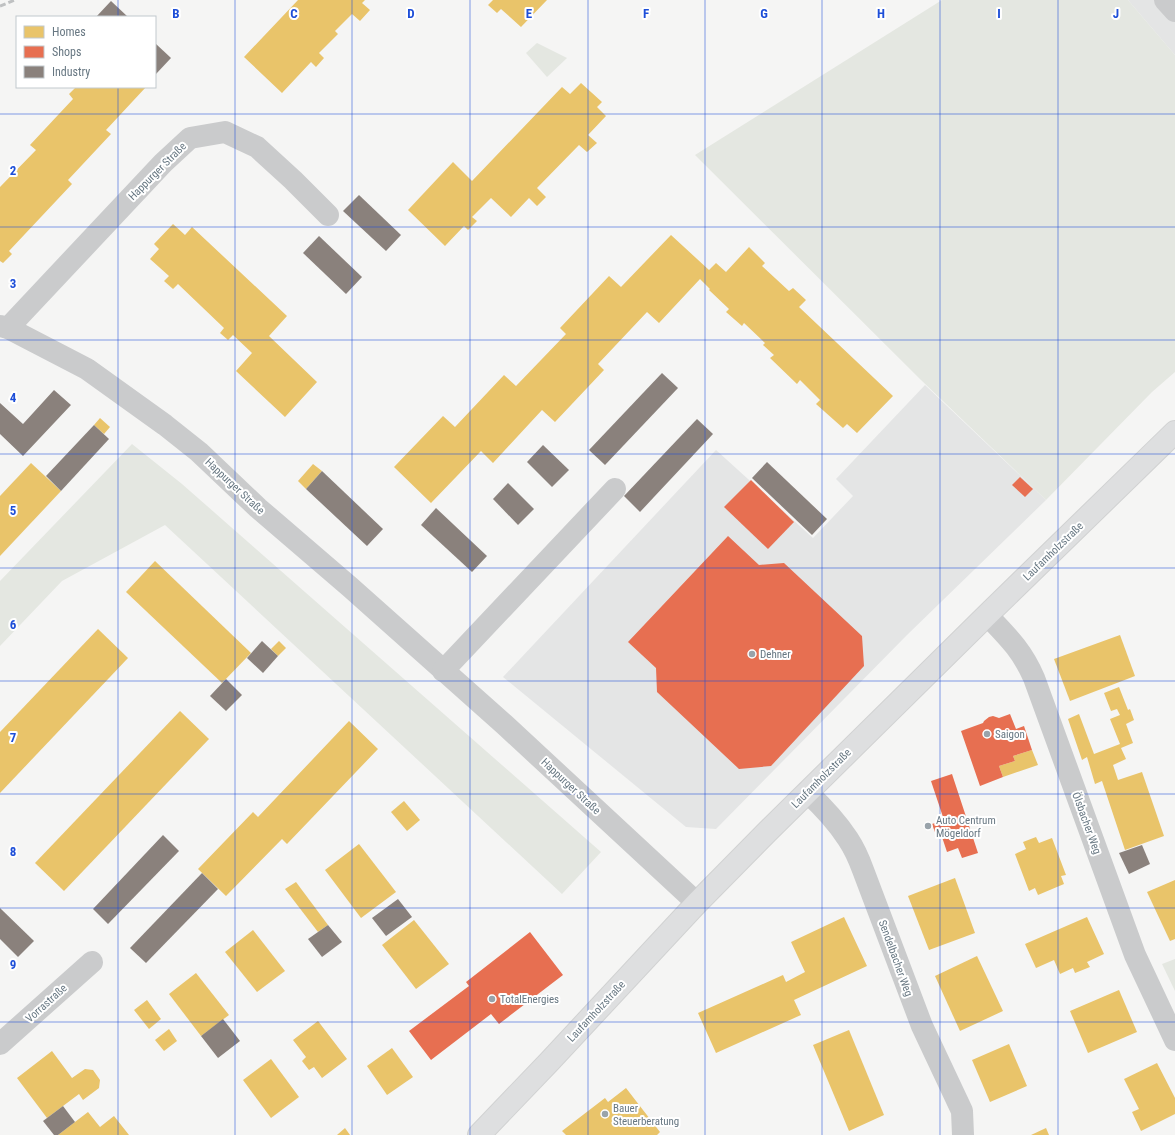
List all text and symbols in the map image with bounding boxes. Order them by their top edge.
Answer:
text: B [172,6,180,21]
text: C [290,6,298,21]
text: D [407,6,415,21]
text: E [526,6,533,21]
text: F [643,6,649,21]
text: G [760,6,768,21]
text: H [877,6,885,21]
text: I [997,6,1001,21]
text: J [1113,6,1119,21]
legend [16,16,156,88]
text: Homes [52,25,86,39]
text: Shops [52,45,81,59]
text: Industry [52,65,90,79]
street label: Happurger Straße [126,140,189,203]
text: 2 [10,163,17,178]
text: 3 [10,276,16,291]
text: 4 [10,390,17,405]
street label: Happurger Straße [202,456,267,517]
text: 5 [10,503,17,518]
street label: Laufamholzstraße [1021,519,1086,583]
text: 6 [10,617,17,632]
place label: Dehner [760,648,791,661]
marker: Dehner [747,649,757,659]
place label: Saigon [995,728,1025,741]
marker: Saigon [982,729,992,739]
text: 7 [10,730,17,745]
street label: Laufamholzstraße [789,746,854,811]
street label: Happurger Straße [538,756,603,817]
street label: Ölsbacher Weg [1069,790,1104,856]
place label: Auto Centrum Mögeldorf [936,814,996,840]
marker: Auto Centrum Mögeldorf [923,821,933,831]
text: 8 [10,844,16,859]
street label: Sendelbacher Weg [876,918,915,998]
text: 9 [10,957,16,972]
street label: Laufamholzstraße [565,978,628,1045]
street label: Vorrastraße [23,982,70,1025]
place label: TotalEnergies [500,993,559,1006]
marker: TotalEnergies [487,994,497,1004]
place label: Bauer Steuerberatung [613,1102,679,1128]
marker: Bauer Steuerberatung [600,1109,610,1119]

